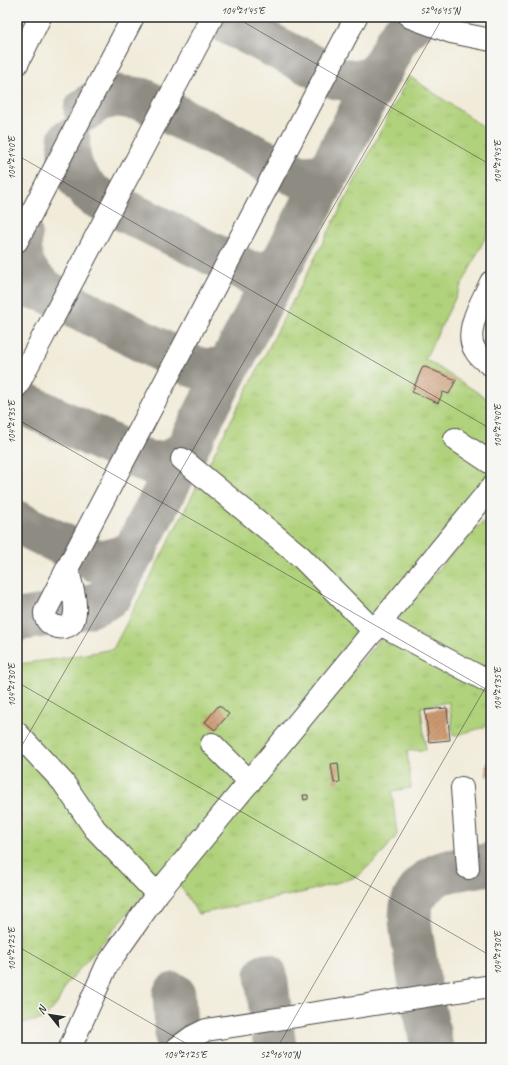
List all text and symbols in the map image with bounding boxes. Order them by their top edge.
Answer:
text: 104°21'45"E [221,4,266,17]
text: 52°16'15"N [420,4,462,17]
text: 104°21'40"E [5,135,18,180]
text: 104°21'45"E [491,139,504,184]
text: 104°21'35"E [5,399,18,444]
text: 104°21'40"E [491,403,504,448]
text: 104°21'30"E [5,662,18,707]
text: 104°21'35"E [491,666,504,711]
text: 104°21'25"E [5,926,18,971]
text: 104°21'30"E [491,930,504,975]
north arrow [30,995,70,1035]
text: N [34,1002,50,1016]
text: 104°21'25"E [163,1048,208,1061]
text: 52°16'10"N [260,1048,302,1061]

